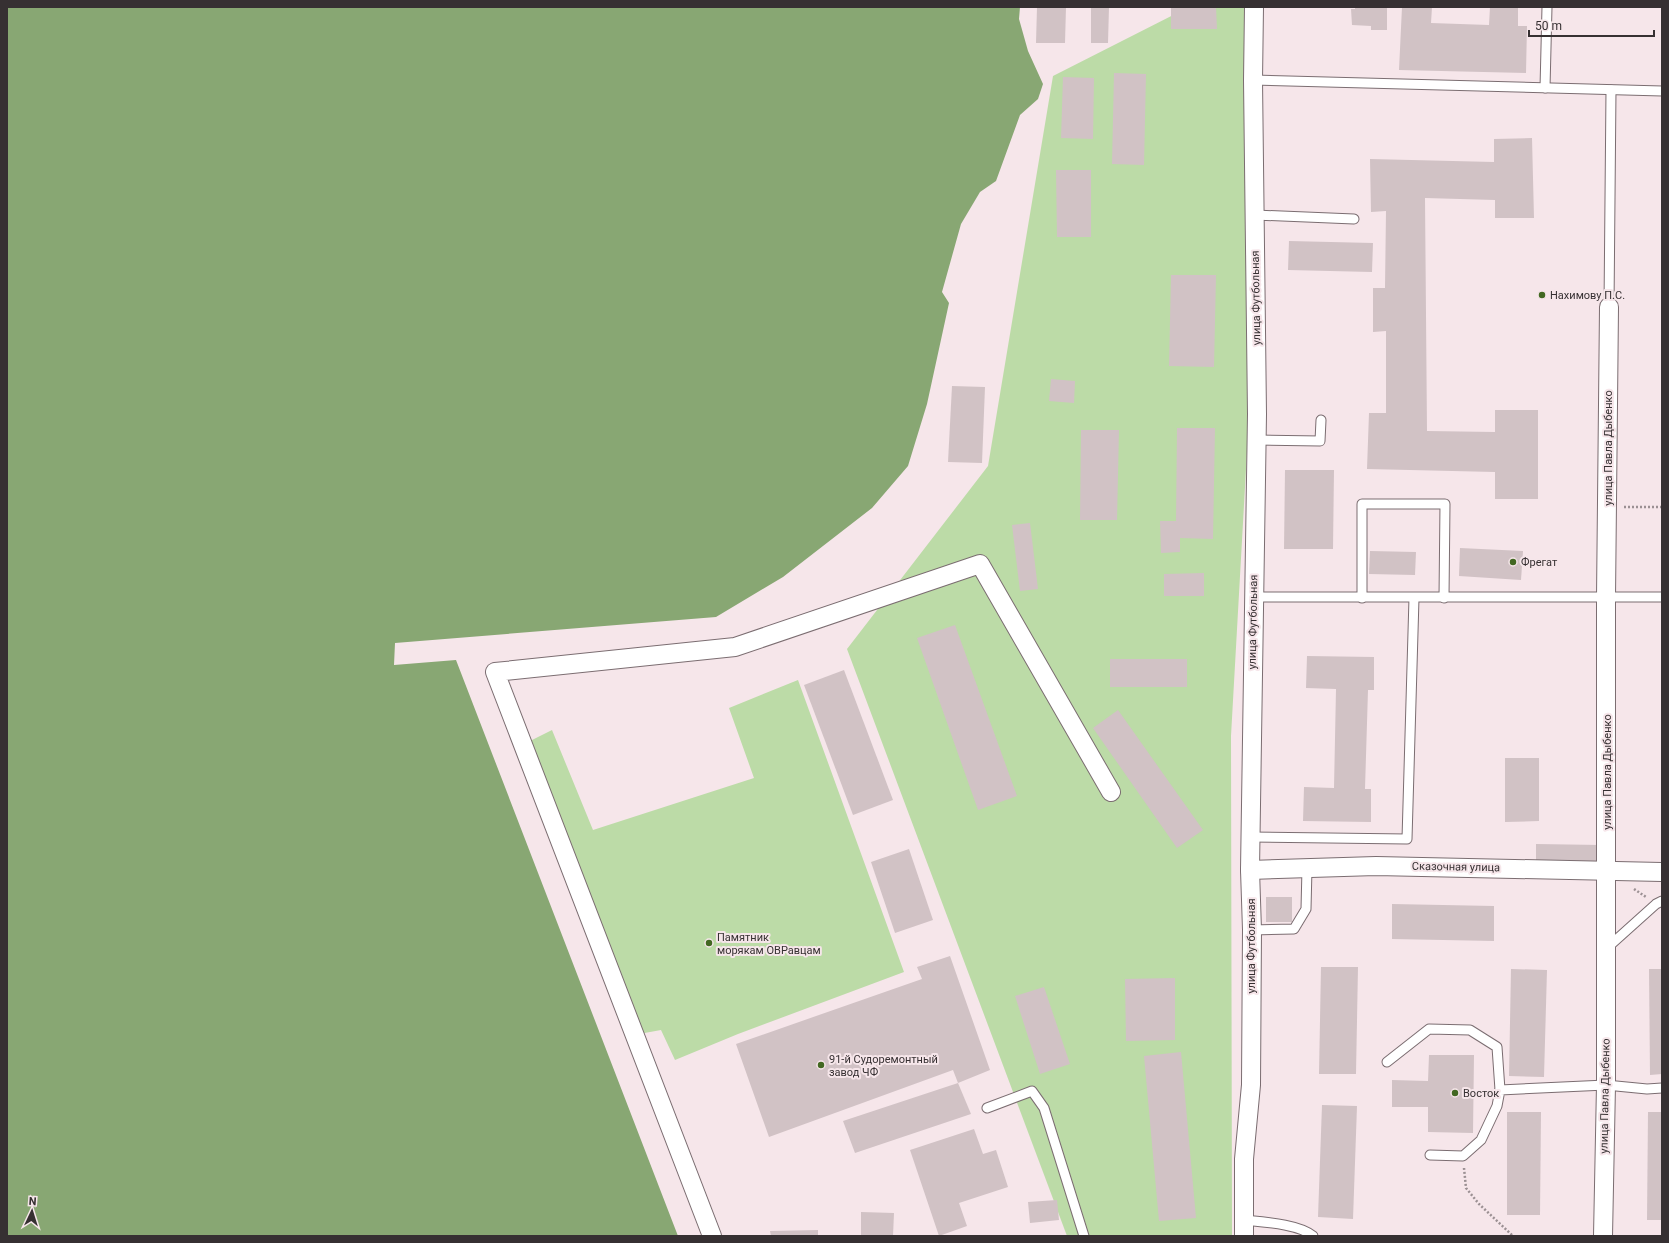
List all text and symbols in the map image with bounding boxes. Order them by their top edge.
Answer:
scale bar [1529,12,1654,38]
text: 50 m [1535,19,1562,33]
street label: улица Футбольная [1249,250,1263,346]
place label: Нахимову П.С. [1550,289,1625,302]
marker: Нахимову П.С. [1537,290,1547,300]
street label: улица Павла Дыбенко [1602,390,1615,506]
place label: Фрегат [1521,556,1558,569]
marker: Фрегат [1508,557,1518,567]
street label: улица Футбольная [1246,574,1260,670]
street label: улица Павла Дыбенко [1601,714,1614,830]
street label: Сказочная улица [1412,860,1500,874]
street label: улица Футбольная [1245,899,1258,993]
place label: Памятник морякам ОВРавцам [717,931,821,957]
marker: Памятник морякам ОВРавцам [704,938,714,948]
street label: улица Павла Дыбенко [1597,1038,1613,1154]
place label: 91-й Судоремонтный завод ЧФ [829,1053,938,1079]
marker: 91-й Судоремонтный завод ЧФ [816,1060,826,1070]
place label: Восток [1463,1087,1499,1100]
marker: Восток [1450,1088,1460,1098]
north arrow [12,1191,52,1231]
text: N [28,1195,37,1208]

